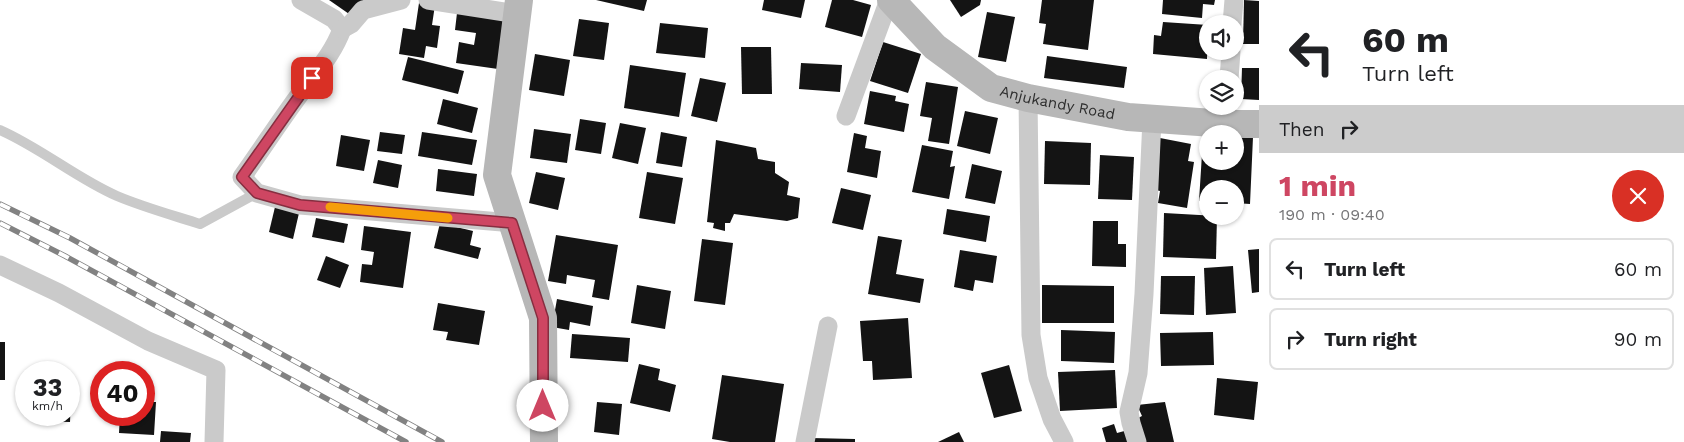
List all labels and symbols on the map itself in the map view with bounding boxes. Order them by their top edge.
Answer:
pin [291,57,333,99]
street label: Anjukandy Road [998,82,1117,123]
speed limit sign: 40 [90,361,155,426]
position arrow [516,379,568,431]

